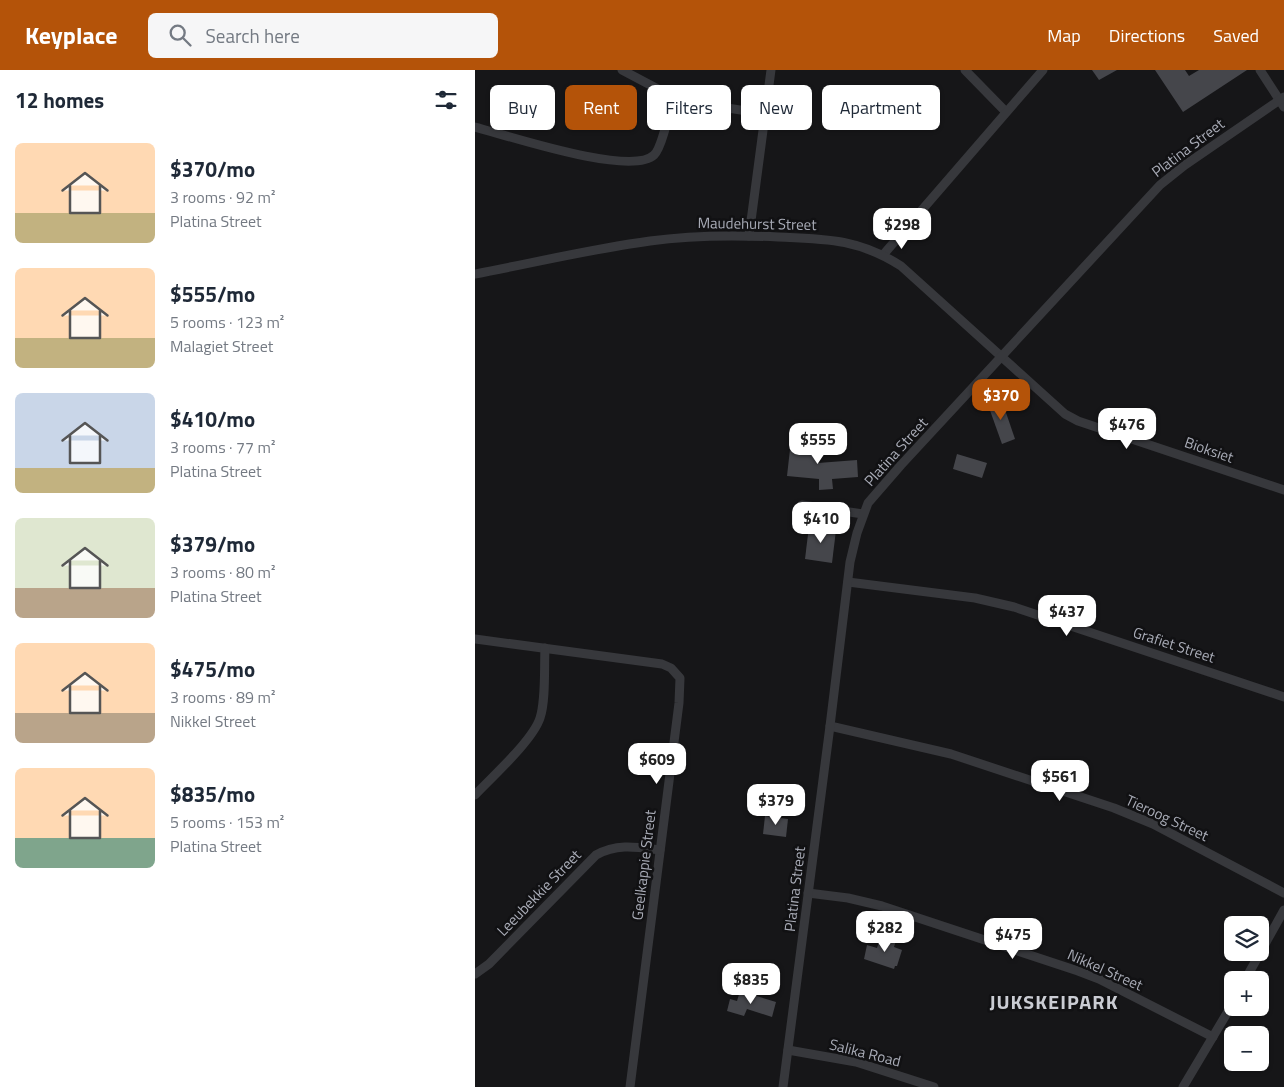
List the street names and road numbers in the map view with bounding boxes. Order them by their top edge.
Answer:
street label: Platina Street [1146,112,1230,183]
street label: Maudehurst Street [697,211,817,236]
street label: Platina Street [858,411,933,491]
street label: Bioksiet [1181,430,1238,469]
street label: Grafiet Street [1130,620,1219,669]
street label: Tieroog Street [1122,788,1213,847]
street label: Geelkappie Street [625,808,662,922]
street label: Leeubekkie Street [491,844,587,941]
street label: Platina Street [778,844,811,933]
street label: Nikkel Street [1064,943,1147,997]
street label: Salika Road [827,1033,903,1072]

